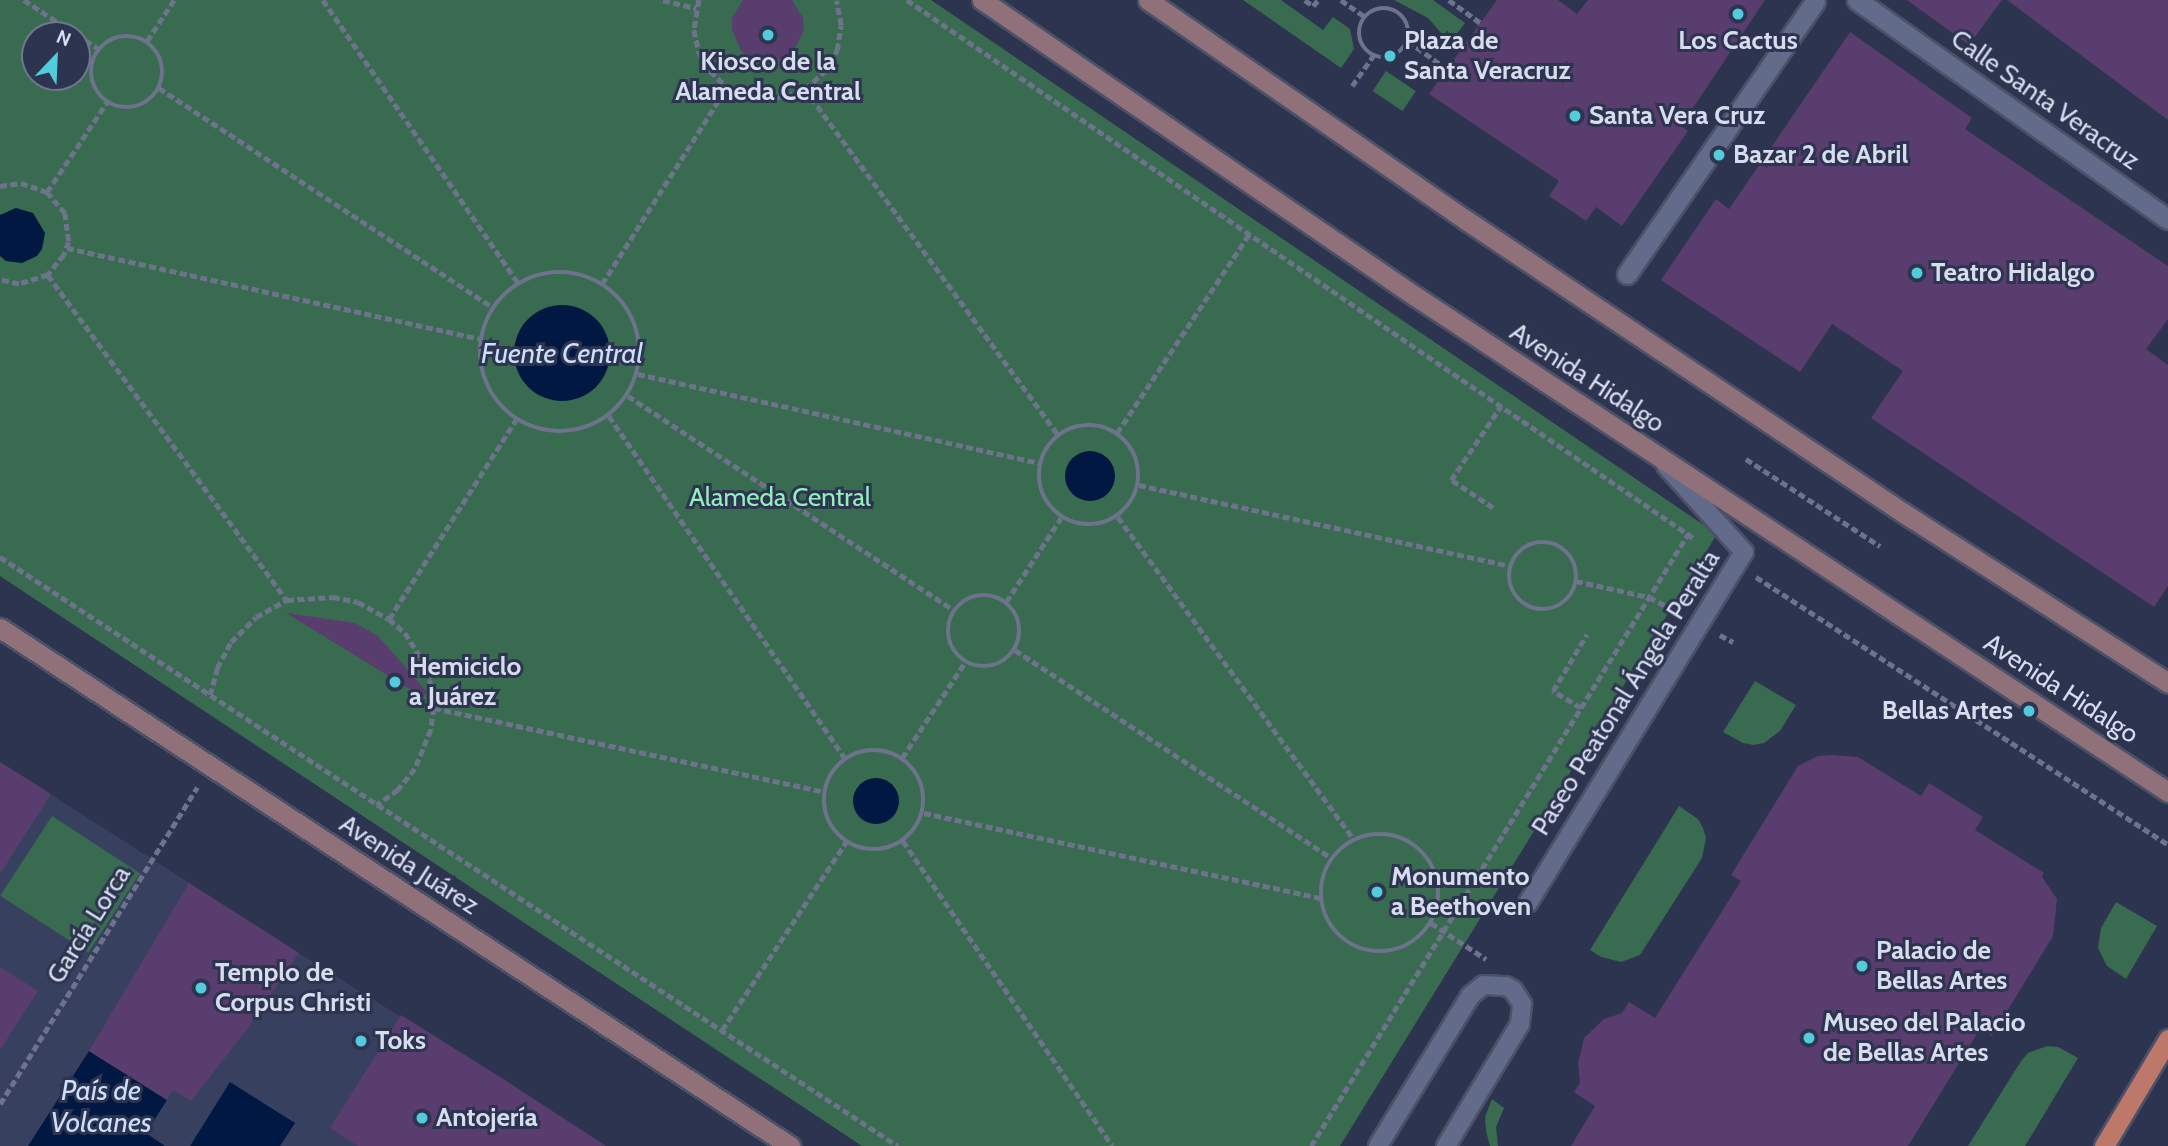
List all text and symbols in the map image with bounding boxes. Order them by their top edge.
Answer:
marker: Los Cactus [1730,6,1746,22]
north arrow [21,21,91,91]
street label: Calle Santa Veracruz [1945,23,2145,177]
text: N [53,25,74,51]
place label: Plaza de Santa Veracruz [1404,25,1571,86]
place label: Los Cactus [1678,25,1798,57]
marker: Kiosco de la Alameda Central [760,27,776,43]
place label: Kiosco de la Alameda Central [675,46,861,108]
marker: Plaza de Santa Veracruz [1382,48,1398,64]
place label: Santa Vera Cruz [1589,100,1765,132]
marker: Santa Vera Cruz [1567,108,1583,124]
place label: Bazar 2 de Abril [1733,139,1908,171]
marker: Bazar 2 de Abril [1711,147,1727,163]
place label: Teatro Hidalgo [1931,257,2095,289]
marker: Teatro Hidalgo [1909,265,1925,281]
street label: Avenida Hidalgo [1504,317,1670,439]
water label: Fuente Central [481,336,643,370]
park label: Alameda Central [689,482,871,514]
street label: Paseo Peatonal Ángela Peralta [1525,545,1727,841]
street label: Avenida Hidalgo [1978,628,2144,750]
place label: Hemiciclo a Juárez [409,651,521,712]
marker: Hemiciclo a Juárez [387,674,403,690]
place label: Bellas Artes [1882,695,2013,727]
marker: Bellas Artes [2019,701,2039,721]
street label: Avenida Juárez [334,808,484,922]
street label: García Lorca [41,860,137,990]
place label: Monumento a Beethoven [1391,861,1531,922]
marker: Monumento a Beethoven [1369,884,1385,900]
place label: Palacio de Bellas Artes [1876,935,2007,996]
place label: Templo de Corpus Christi [215,957,371,1018]
marker: Palacio de Bellas Artes [1854,958,1870,974]
marker: Templo de Corpus Christi [193,980,209,996]
place label: Museo del Palacio de Bellas Artes [1823,1007,2025,1068]
place label: Toks [375,1025,426,1057]
marker: Museo del Palacio de Bellas Artes [1801,1030,1817,1046]
marker: Toks [353,1033,369,1049]
water label: País de Volcanes [50,1073,152,1139]
place label: Antojería [436,1102,538,1134]
marker: Antojería [414,1110,430,1126]

